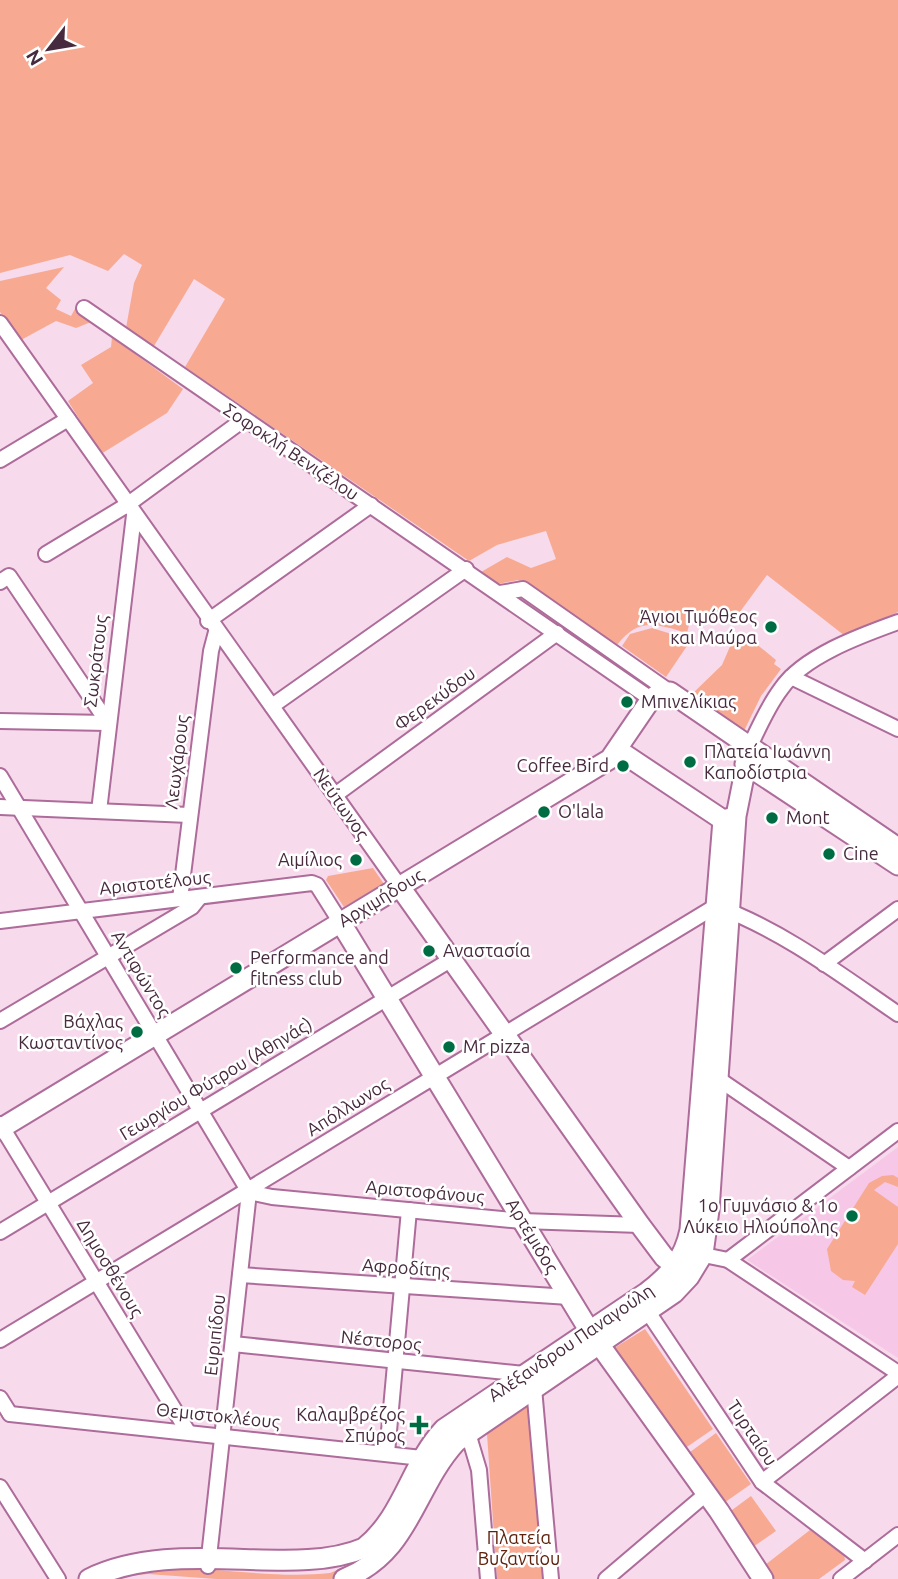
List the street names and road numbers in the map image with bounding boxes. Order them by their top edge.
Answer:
street label: Σοφοκλή Βενιζέλου [220,399,363,505]
street label: Σωκράτους [79,614,112,708]
street label: Φερεκύδου [390,662,479,734]
street label: Λεωχάρους [160,714,193,810]
street label: Νεύτωνος [309,764,374,843]
street label: Αρχιμήδους [334,864,427,931]
street label: Αριστοτέλους [98,866,212,899]
street label: Αντιφώντος [107,927,175,1021]
street label: Γεωργίου Φύτρου (Αθηνάς) [116,1013,316,1144]
street label: Απόλλωνος [303,1073,393,1140]
street label: Αριστοφάνους [365,1176,485,1207]
street label: Αρτέμιδος [502,1195,563,1277]
street label: Δημοσθένους [73,1215,148,1321]
street label: Αφροδίτης [361,1254,451,1281]
street label: Αλέξανδρου Παναγούλη [484,1279,657,1405]
street label: Ευριπίδου [200,1293,228,1377]
street label: Νέστορος [340,1326,422,1355]
street label: Τυρταίου [724,1396,782,1469]
street label: Θεμιστοκλέους [155,1399,281,1432]

